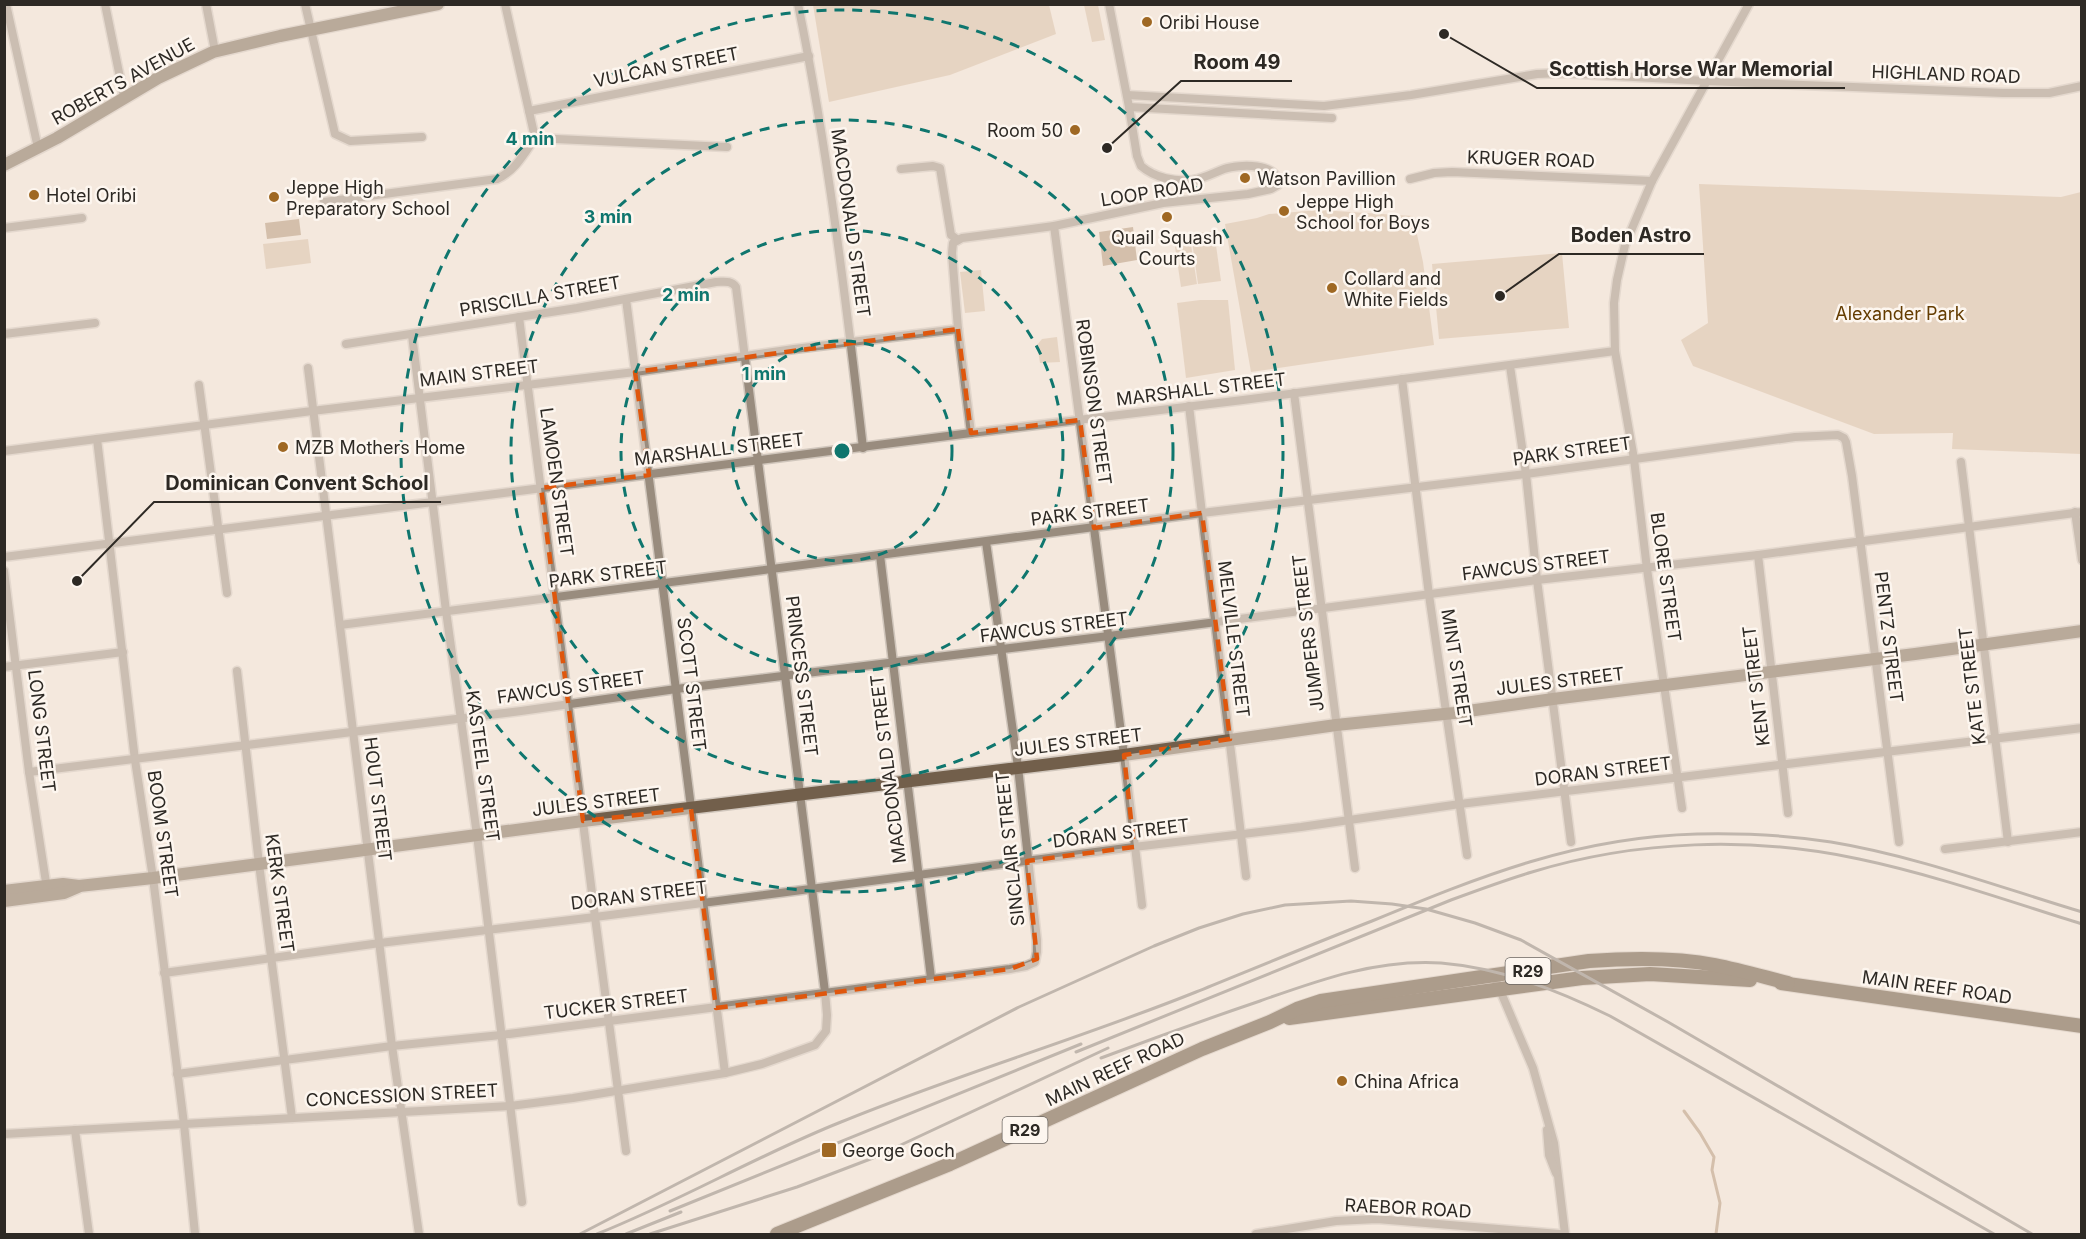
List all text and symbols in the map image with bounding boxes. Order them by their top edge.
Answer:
place label: Oribi House [1159,12,1259,33]
marker: Oribi House [1140,15,1154,29]
street label: ROBERTS AVENUE [48,33,198,129]
street label: VULCAN STREET [592,43,740,91]
callout: Room 49 [1181,43,1292,81]
text: Room 49 [1194,50,1280,74]
callout: Scottish Horse War Memorial [1537,50,1845,88]
text: Scottish Horse War Memorial [1549,57,1833,81]
street label: HIGHLAND ROAD [1871,61,2021,87]
place label: Room 50 [987,120,1063,141]
marker: Room 50 [1068,123,1082,137]
street label: MACDONALD STREET [827,127,875,319]
text: 4 min [506,128,554,149]
street label: KRUGER ROAD [1467,146,1595,172]
place label: Watson Pavillion [1257,168,1396,189]
marker: Watson Pavillion [1238,171,1252,185]
street label: LOOP ROAD [1099,174,1205,210]
place label: Jeppe High Preparatory School [286,177,450,219]
place label: Hotel Oribi [46,185,136,206]
marker: Hotel Oribi [27,188,41,202]
marker: Jeppe High Preparatory School [267,190,281,204]
place label: Jeppe High School for Boys [1296,191,1430,233]
marker: Jeppe High School for Boys [1277,204,1291,218]
text: 3 min [584,206,632,227]
marker: Quail Squash Courts [1160,210,1174,224]
callout: Boden Astro [1559,216,1704,254]
text: Boden Astro [1571,223,1691,247]
place label: Quail Squash Courts [1111,227,1223,269]
place label: Collard and White Fields [1344,268,1448,310]
street label: PRISCILLA STREET [458,271,622,321]
marker: Collard and White Fields [1325,281,1339,295]
text: 2 min [662,284,710,305]
park label: Alexander Park [1835,303,1965,324]
street label: ROBINSON STREET [1072,318,1116,486]
street label: MAIN STREET [418,355,540,391]
text: 1 min [742,363,786,384]
street label: MARSHALL STREET [1115,368,1287,410]
street label: LAMOEN STREET [536,406,578,558]
street label: MARSHALL STREET [633,428,805,470]
street label: PARK STREET [1511,432,1633,470]
place label: MZB Mothers Home [295,437,465,458]
marker: MZB Mothers Home [276,440,290,454]
centre of rings [832,441,852,461]
callout: Dominican Convent School [154,464,441,502]
text: Dominican Convent School [165,471,429,495]
street label: PARK STREET [1029,494,1151,530]
street label: BLORE STREET [1647,511,1685,643]
street label: FAWCUS STREET [1461,545,1611,585]
street label: JUMPERS STREET [1288,553,1328,713]
street label: PARK STREET [547,556,669,592]
street label: MELVILLE STREET [1214,560,1254,718]
street label: PENTZ STREET [1871,570,1907,704]
street label: PRINCESS STREET [782,595,822,757]
street label: FAWCUS STREET [979,607,1129,647]
street label: MINT STREET [1437,607,1477,729]
street label: SCOTT STREET [673,616,711,752]
street label: KENT STREET [1738,625,1774,747]
street label: KATE STREET [1954,626,1990,746]
street label: JULES STREET [1495,663,1625,699]
street label: FAWCUS STREET [496,666,646,708]
street label: LONG STREET [24,668,60,794]
street label: MACDONALD STREET [866,673,910,865]
street label: KASTEEL STREET [462,689,504,843]
street label: JULES STREET [1013,724,1143,760]
street label: HOUT STREET [360,736,396,862]
street label: DORAN STREET [1534,752,1672,790]
street label: BOOM STREET [144,769,182,899]
street label: SINCLAIR STREET [991,771,1029,927]
street label: JULES STREET [531,784,661,820]
street label: DORAN STREET [1052,814,1190,852]
street label: KERK STREET [261,832,299,954]
street label: DORAN STREET [570,876,708,914]
road number: R29 [1506,958,1550,984]
street label: MAIN REEF ROAD [1861,966,2013,1008]
street label: TUCKER STREET [542,985,690,1023]
street label: MAIN REEF ROAD [1042,1028,1188,1110]
place label: China Africa [1354,1071,1459,1092]
marker: China Africa [1335,1074,1349,1088]
street label: CONCESSION STREET [305,1079,499,1111]
road number: R29 [1002,1117,1048,1143]
place label: George Goch [842,1140,955,1161]
marker: George Goch [820,1141,838,1159]
street label: RAEBOR ROAD [1344,1194,1472,1222]

